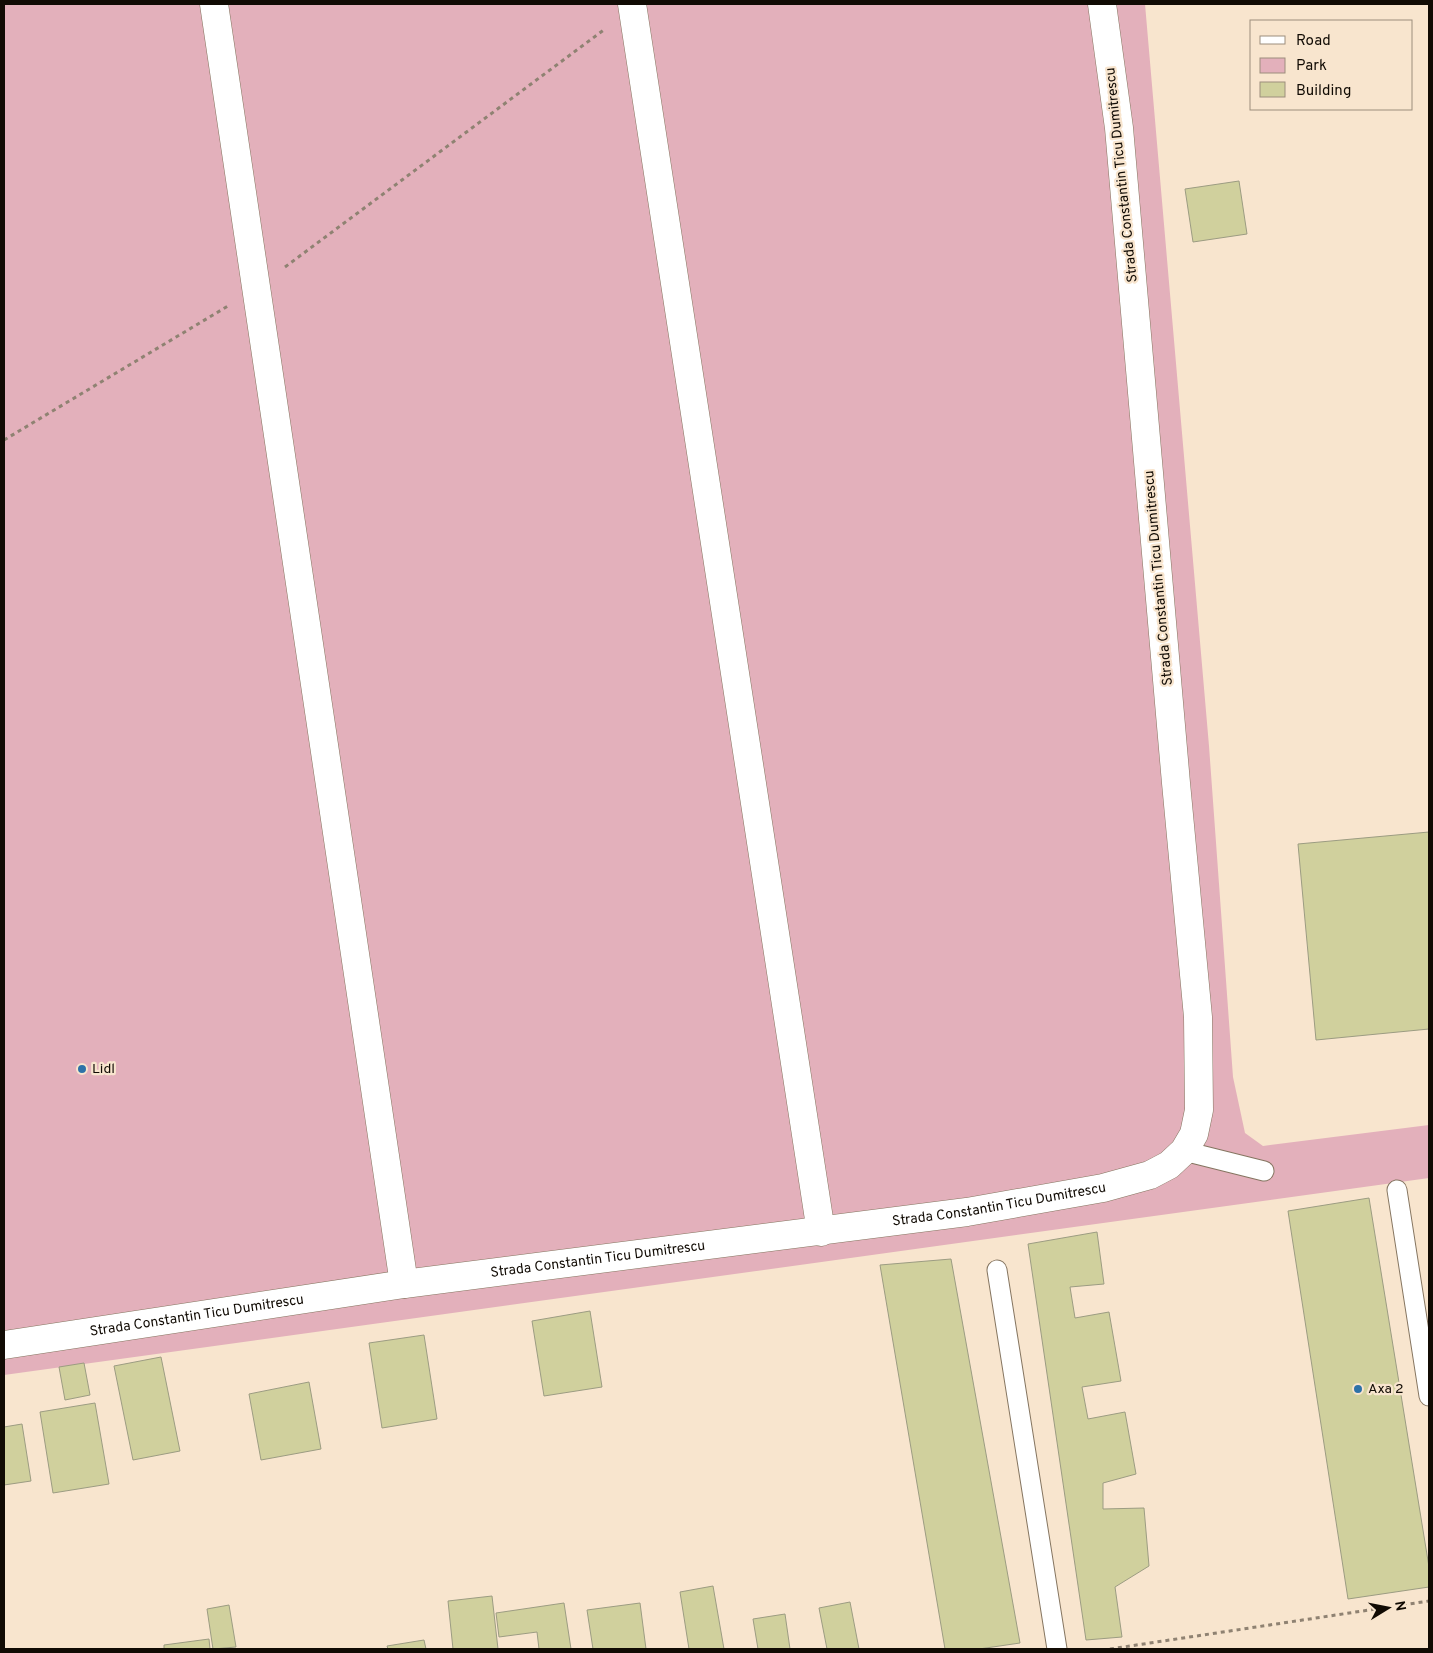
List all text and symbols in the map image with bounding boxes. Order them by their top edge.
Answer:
legend [1250,20,1413,110]
text: Road [1296,32,1331,51]
text: Park [1296,57,1327,76]
street label: Strada Constantin Ticu Dumitrescu [1102,67,1142,283]
text: Building [1296,82,1351,101]
street label: Strada Constantin Ticu Dumitrescu [1141,470,1177,686]
place label: Lidl [92,1061,115,1078]
marker: Lidl [76,1063,88,1075]
street label: Strada Constantin Ticu Dumitrescu [891,1179,1107,1230]
street label: Strada Constantin Ticu Dumitrescu [489,1237,706,1281]
street label: Strada Constantin Ticu Dumitrescu [89,1291,305,1340]
place label: Axa 2 [1368,1381,1404,1398]
marker: Axa 2 [1352,1383,1364,1395]
north arrow [1363,1583,1413,1633]
text: N [1390,1600,1409,1612]

